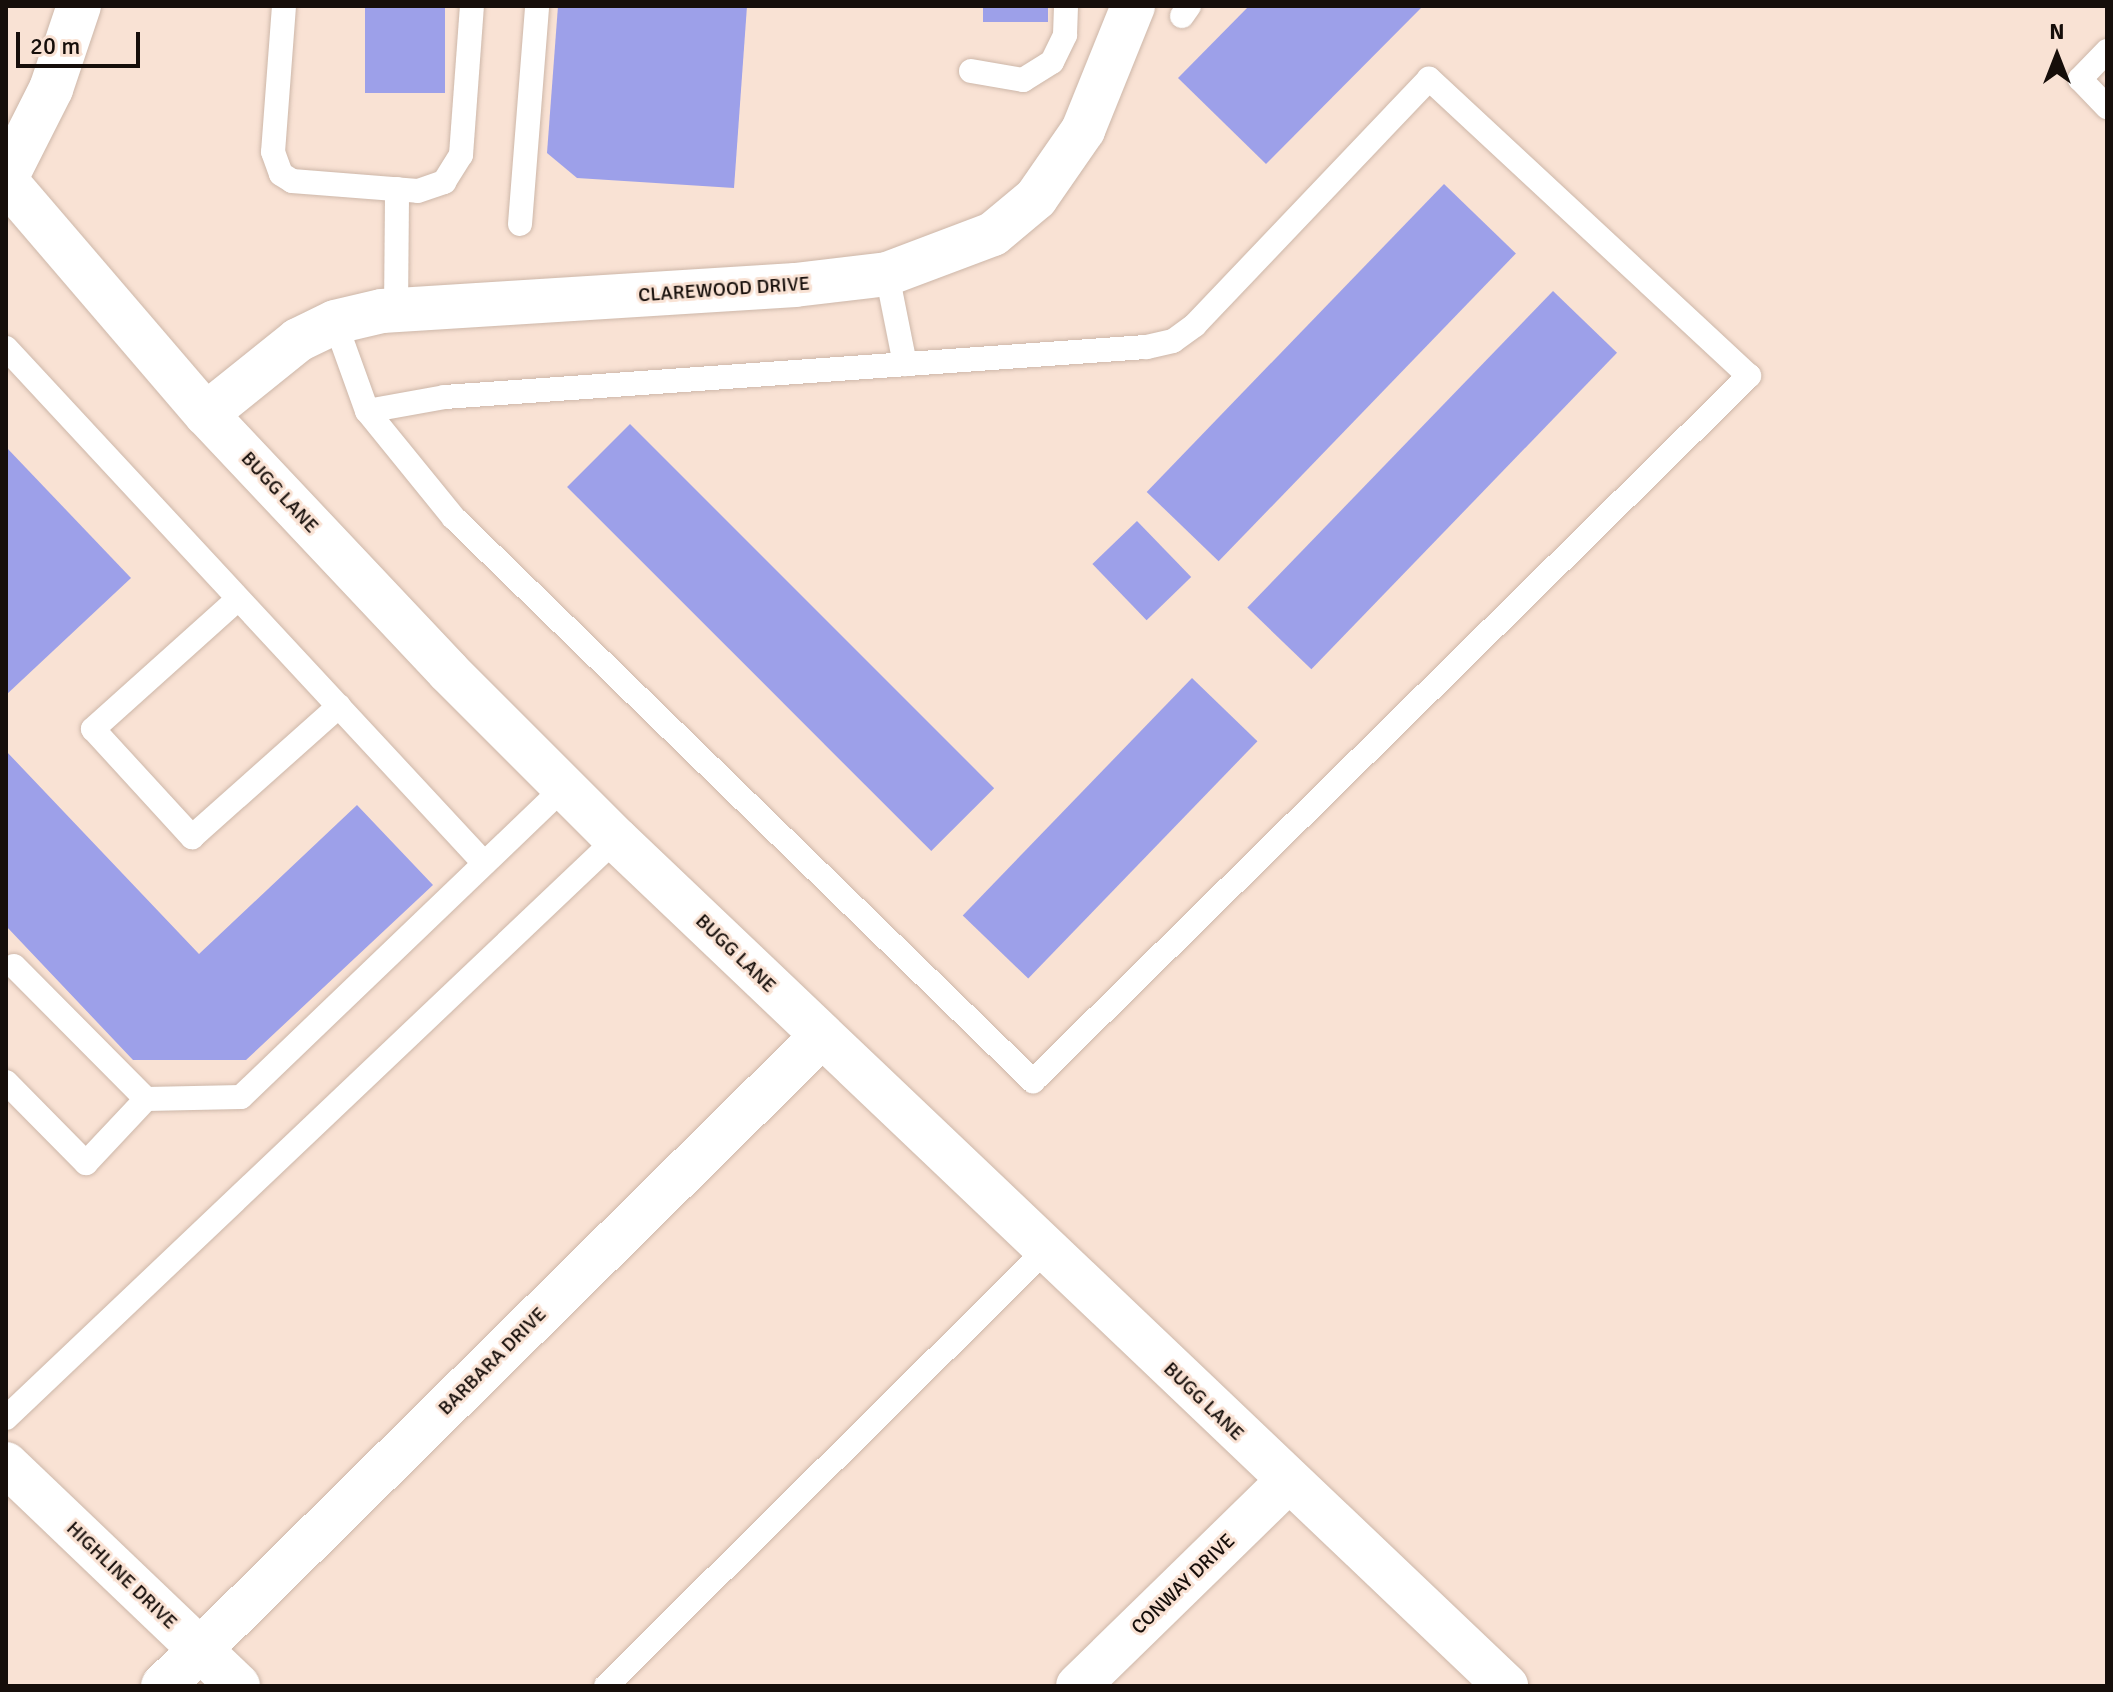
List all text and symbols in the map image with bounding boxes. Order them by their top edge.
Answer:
scale bar [20,16,144,66]
north arrow [2017,16,2097,96]
text: N [2049,18,2065,45]
text: 20 m [30,31,80,61]
street label: CLAREWOOD DRIVE [637,271,811,307]
street label: BUGG LANE [236,446,324,538]
street label: BUGG LANE [691,909,781,997]
street label: BARBARA DRIVE [433,1302,551,1420]
street label: BUGG LANE [1159,1357,1249,1445]
street label: HIGHLINE DRIVE [62,1516,182,1634]
street label: CONWAY DRIVE [1126,1529,1240,1639]

